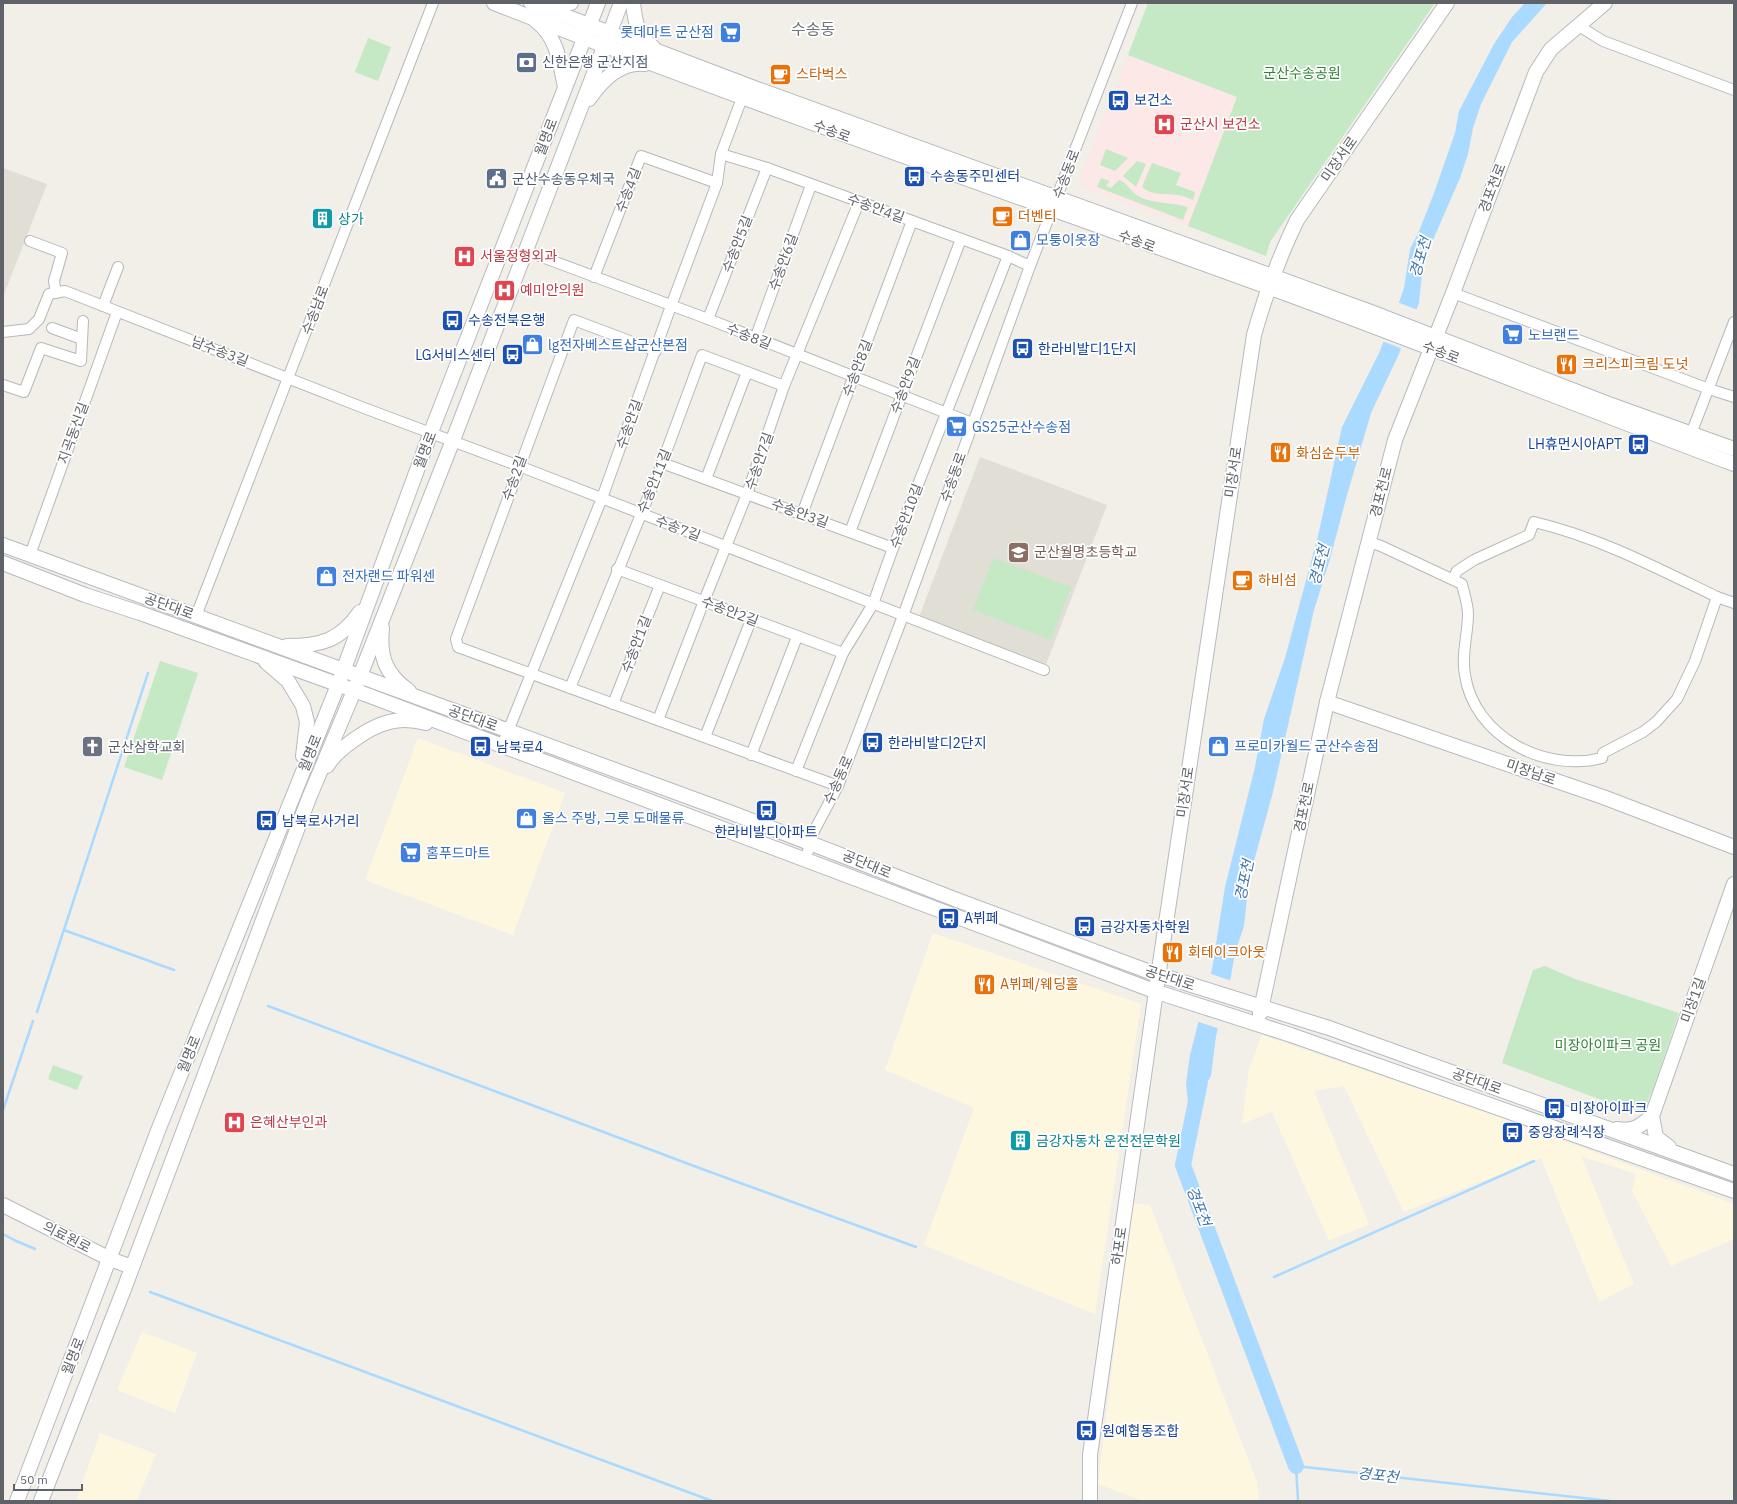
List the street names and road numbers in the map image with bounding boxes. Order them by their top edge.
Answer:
street label: 월명로 [531,116,561,158]
street label: 수송로 [811,116,853,146]
street label: 미장서로 [1317,133,1361,185]
street label: 수송동로 [1048,147,1084,201]
street label: 경포천로 [1474,161,1510,215]
street label: 수송4길 [611,165,645,215]
street label: 수송안4길 [845,189,907,227]
street label: 수송안5길 [718,213,756,275]
street label: 수송로 [1116,226,1158,256]
street label: 수송안6길 [764,231,802,293]
street label: 수송남로 [297,283,333,337]
street label: 수송8길 [724,319,774,353]
street label: 남수송3길 [189,332,251,370]
street label: 수송안8길 [838,337,876,399]
street label: 수송로 [1420,337,1462,367]
street label: 수송안9길 [886,354,924,416]
street label: 수송안길 [612,397,646,451]
street label: 지곡동신길 [54,400,92,466]
street label: 월명로 [410,429,440,471]
street label: 수송안7길 [741,430,777,492]
street label: 미장서로 [1221,445,1246,499]
street label: 수송안11길 [633,446,675,516]
street label: 수송동로 [936,450,970,504]
street label: 수송2길 [497,453,531,503]
street label: 경포천로 [1366,465,1396,519]
street label: 수송안10길 [885,481,927,551]
street label: 수송안3길 [769,494,831,532]
street label: 수송7길 [653,511,703,545]
street label: 공단대로 [142,589,196,623]
street label: 수송안2길 [699,592,761,630]
street label: 수송안1길 [617,613,655,675]
street label: 공단대로 [446,701,500,735]
street label: 월명로 [294,732,326,774]
street label: 수송동로 [819,753,857,807]
street label: 미장남로 [1504,755,1558,789]
street label: 미장서로 [1173,765,1198,819]
street label: 경포천로 [1290,780,1318,834]
street label: 공단대로 [840,846,894,882]
street label: 공단대로 [1143,961,1197,995]
street label: 미장1길 [1676,975,1710,1025]
street label: 월명로 [173,1033,205,1075]
street label: 공단대로 [1450,1064,1504,1098]
street label: 의료원로 [40,1217,94,1257]
street label: 하포로 [1107,1225,1131,1266]
street label: 월명로 [58,1335,88,1377]

